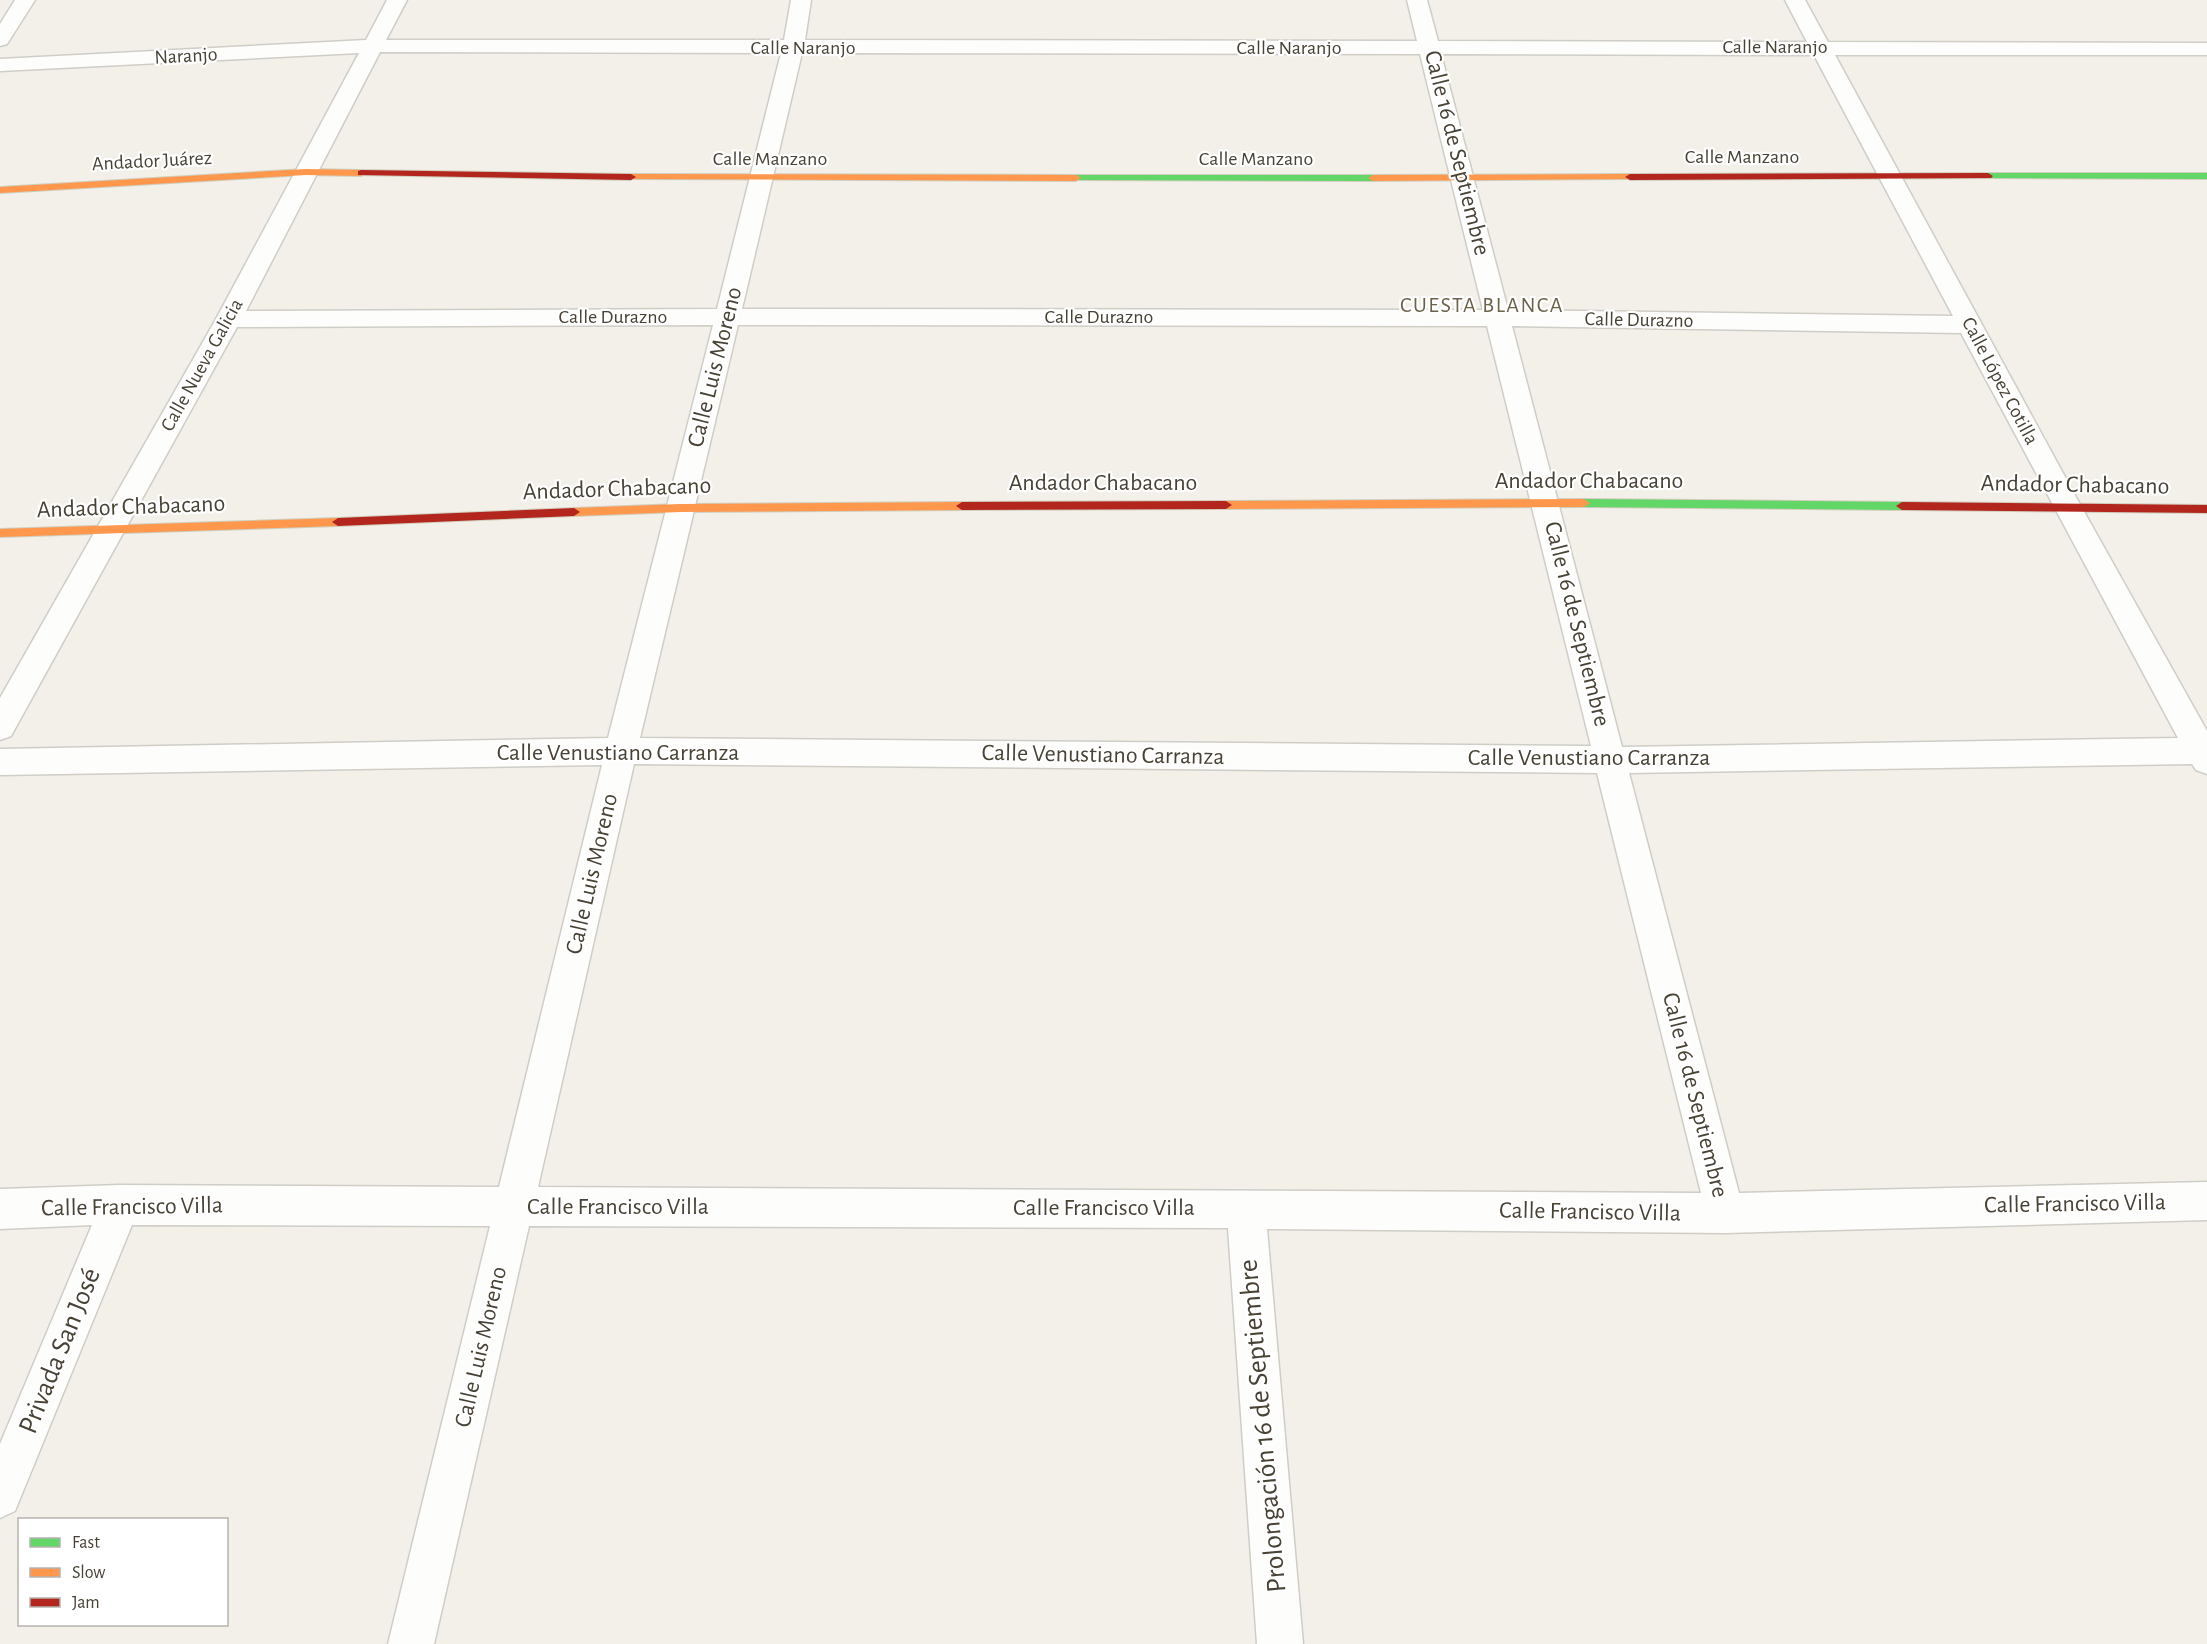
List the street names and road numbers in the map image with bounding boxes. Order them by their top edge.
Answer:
street label: Calle Naranjo [1722,37,1828,57]
street label: Calle Naranjo [750,38,856,58]
street label: Calle Naranjo [1236,38,1342,58]
street label: Naranjo [154,44,218,68]
street label: Calle 16 de Septiembre [1420,48,1494,258]
street label: Calle Manzano [1685,147,1799,167]
street label: Andador Juárez [91,148,213,174]
street label: Calle Manzano [713,149,827,169]
street label: Calle Manzano [1199,149,1313,169]
street label: Calle Luis Moreno [683,284,747,450]
street label: Calle Nueva Galicia [157,295,247,435]
street label: Calle Durazno [559,307,667,327]
street label: Calle Durazno [1045,307,1153,327]
street label: Calle Durazno [1584,309,1694,331]
street label: Calle López Cotilla [1958,314,2042,448]
street label: Andador Chabacano [1495,469,1683,493]
street label: Andador Chabacano [1009,471,1197,495]
street label: Andador Chabacano [1980,471,2170,499]
street label: Andador Chabacano [522,474,712,504]
street label: Andador Chabacano [36,492,226,522]
street label: Calle 16 de Septiembre [1540,519,1614,729]
street label: Calle Venustiano Carranza [497,741,739,765]
street label: Calle Venustiano Carranza [981,741,1225,769]
street label: Calle Venustiano Carranza [1468,746,1710,770]
street label: Calle Luis Moreno [562,791,622,957]
street label: Calle 16 de Septiembre [1658,990,1732,1200]
street label: Calle Francisco Villa [1984,1190,2166,1218]
street label: Calle Francisco Villa [41,1193,223,1221]
street label: Calle Francisco Villa [527,1195,709,1219]
street label: Calle Francisco Villa [1013,1196,1195,1220]
street label: Calle Francisco Villa [1499,1198,1681,1226]
street label: Prolongación 16 de Septiembre [1234,1258,1292,1594]
street label: Privada San José [14,1264,106,1438]
street label: Calle Luis Moreno [451,1264,511,1430]

